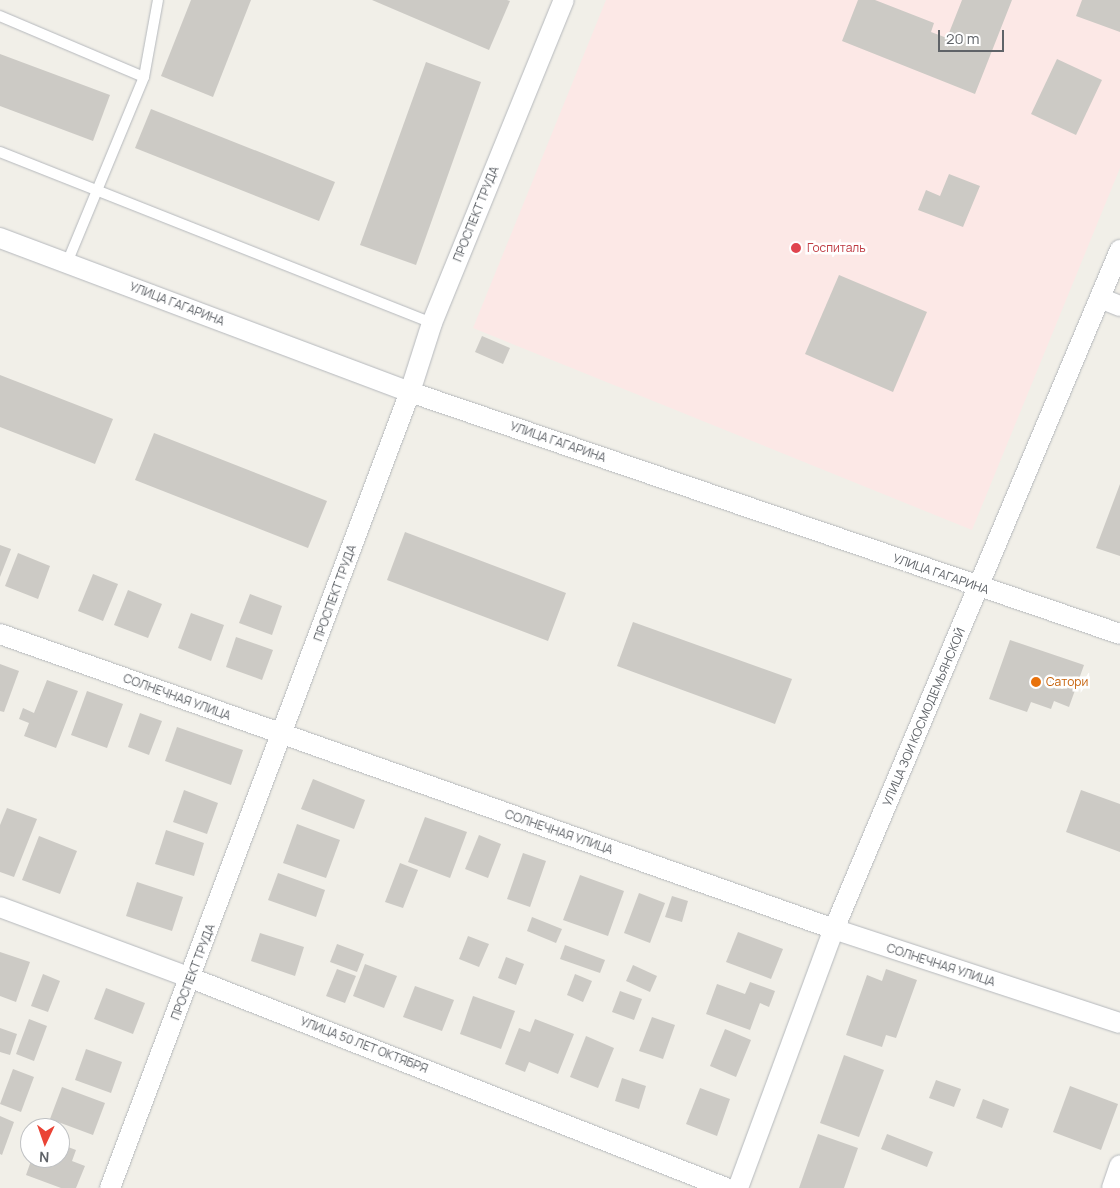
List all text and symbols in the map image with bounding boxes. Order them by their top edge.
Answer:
scale bar [940,20,1006,52]
text: 20 m [946,28,979,49]
street label: ПРОСПЕКТ ТРУДА [450,164,502,264]
marker: Госпиталь [789,241,803,255]
place label: Госпиталь [807,241,866,255]
street label: УЛИЦА ГАГАРИНА [127,279,227,329]
street label: УЛИЦА ГАГАРИНА [508,419,608,465]
street label: ПРОСПЕКТ ТРУДА [311,543,359,643]
street label: УЛИЦА ГАГАРИНА [891,551,991,597]
street label: УЛИЦА ЗОИ КОСМОДЕМЬЯНСКОЙ [880,626,968,808]
street label: СОЛНЕЧНАЯ УЛИЦА [121,671,233,723]
place label: Сатори [1046,675,1088,689]
marker: Сатори [1030,676,1042,688]
street label: СОЛНЕЧНАЯ УЛИЦА [503,807,615,857]
street label: ПРОСПЕКТ ТРУДА [168,922,218,1022]
street label: СОЛНЕЧНАЯ УЛИЦА [885,941,997,989]
street label: УЛИЦА 50 ЛЕТ ОКТЯБРЯ [298,1014,430,1076]
north arrow [20,1118,70,1168]
text: N [39,1148,50,1167]

